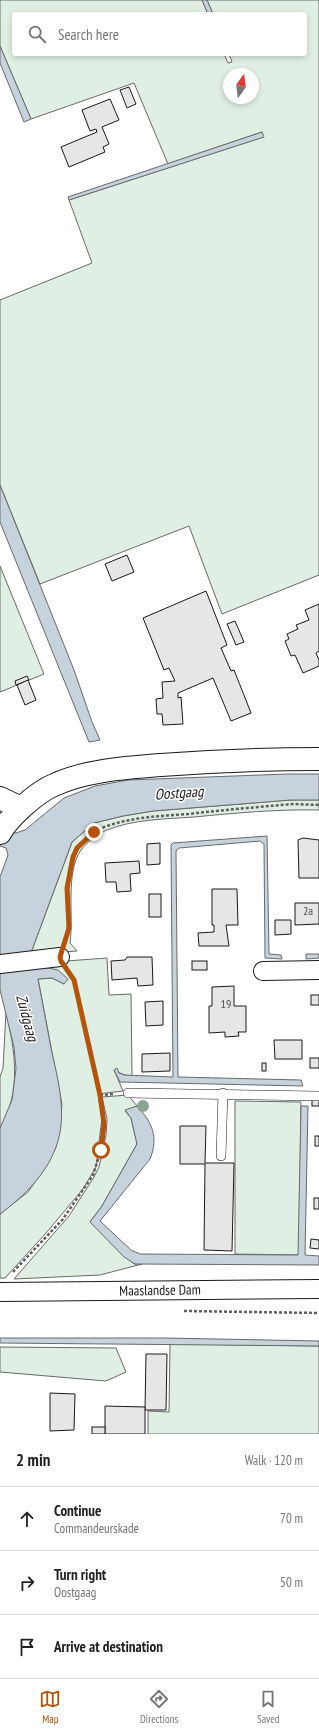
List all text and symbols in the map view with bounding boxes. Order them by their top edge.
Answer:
search box [12,12,307,56]
icon: search [26,23,48,45]
text: Search here [58,25,119,44]
north arrow [223,68,259,104]
water label: Oostgaag [154,781,205,804]
route end [85,823,103,841]
house number: 2a [303,903,313,918]
water label: Zuidgaag [12,992,43,1045]
house number: 19 [221,996,231,1011]
route start [92,1141,110,1159]
street label: Maaslandse Dam [119,1280,201,1300]
text: 2 min [16,1449,50,1471]
text: Walk · 120 m [245,1452,303,1469]
text: Continue [54,1501,101,1520]
icon: ahead [16,1508,38,1530]
text: 70 m [280,1510,303,1527]
text: Commandeurskade [54,1520,139,1537]
text: Turn right [54,1565,106,1584]
icon: right [16,1572,38,1594]
text: 50 m [280,1574,303,1591]
text: Oostgaag [54,1584,96,1601]
icon: arrive [16,1636,38,1658]
text: Arrive at destination [54,1637,163,1656]
tab: Map [39,1688,61,1726]
tab: Directions [140,1688,178,1726]
tab: Saved [257,1688,280,1726]

